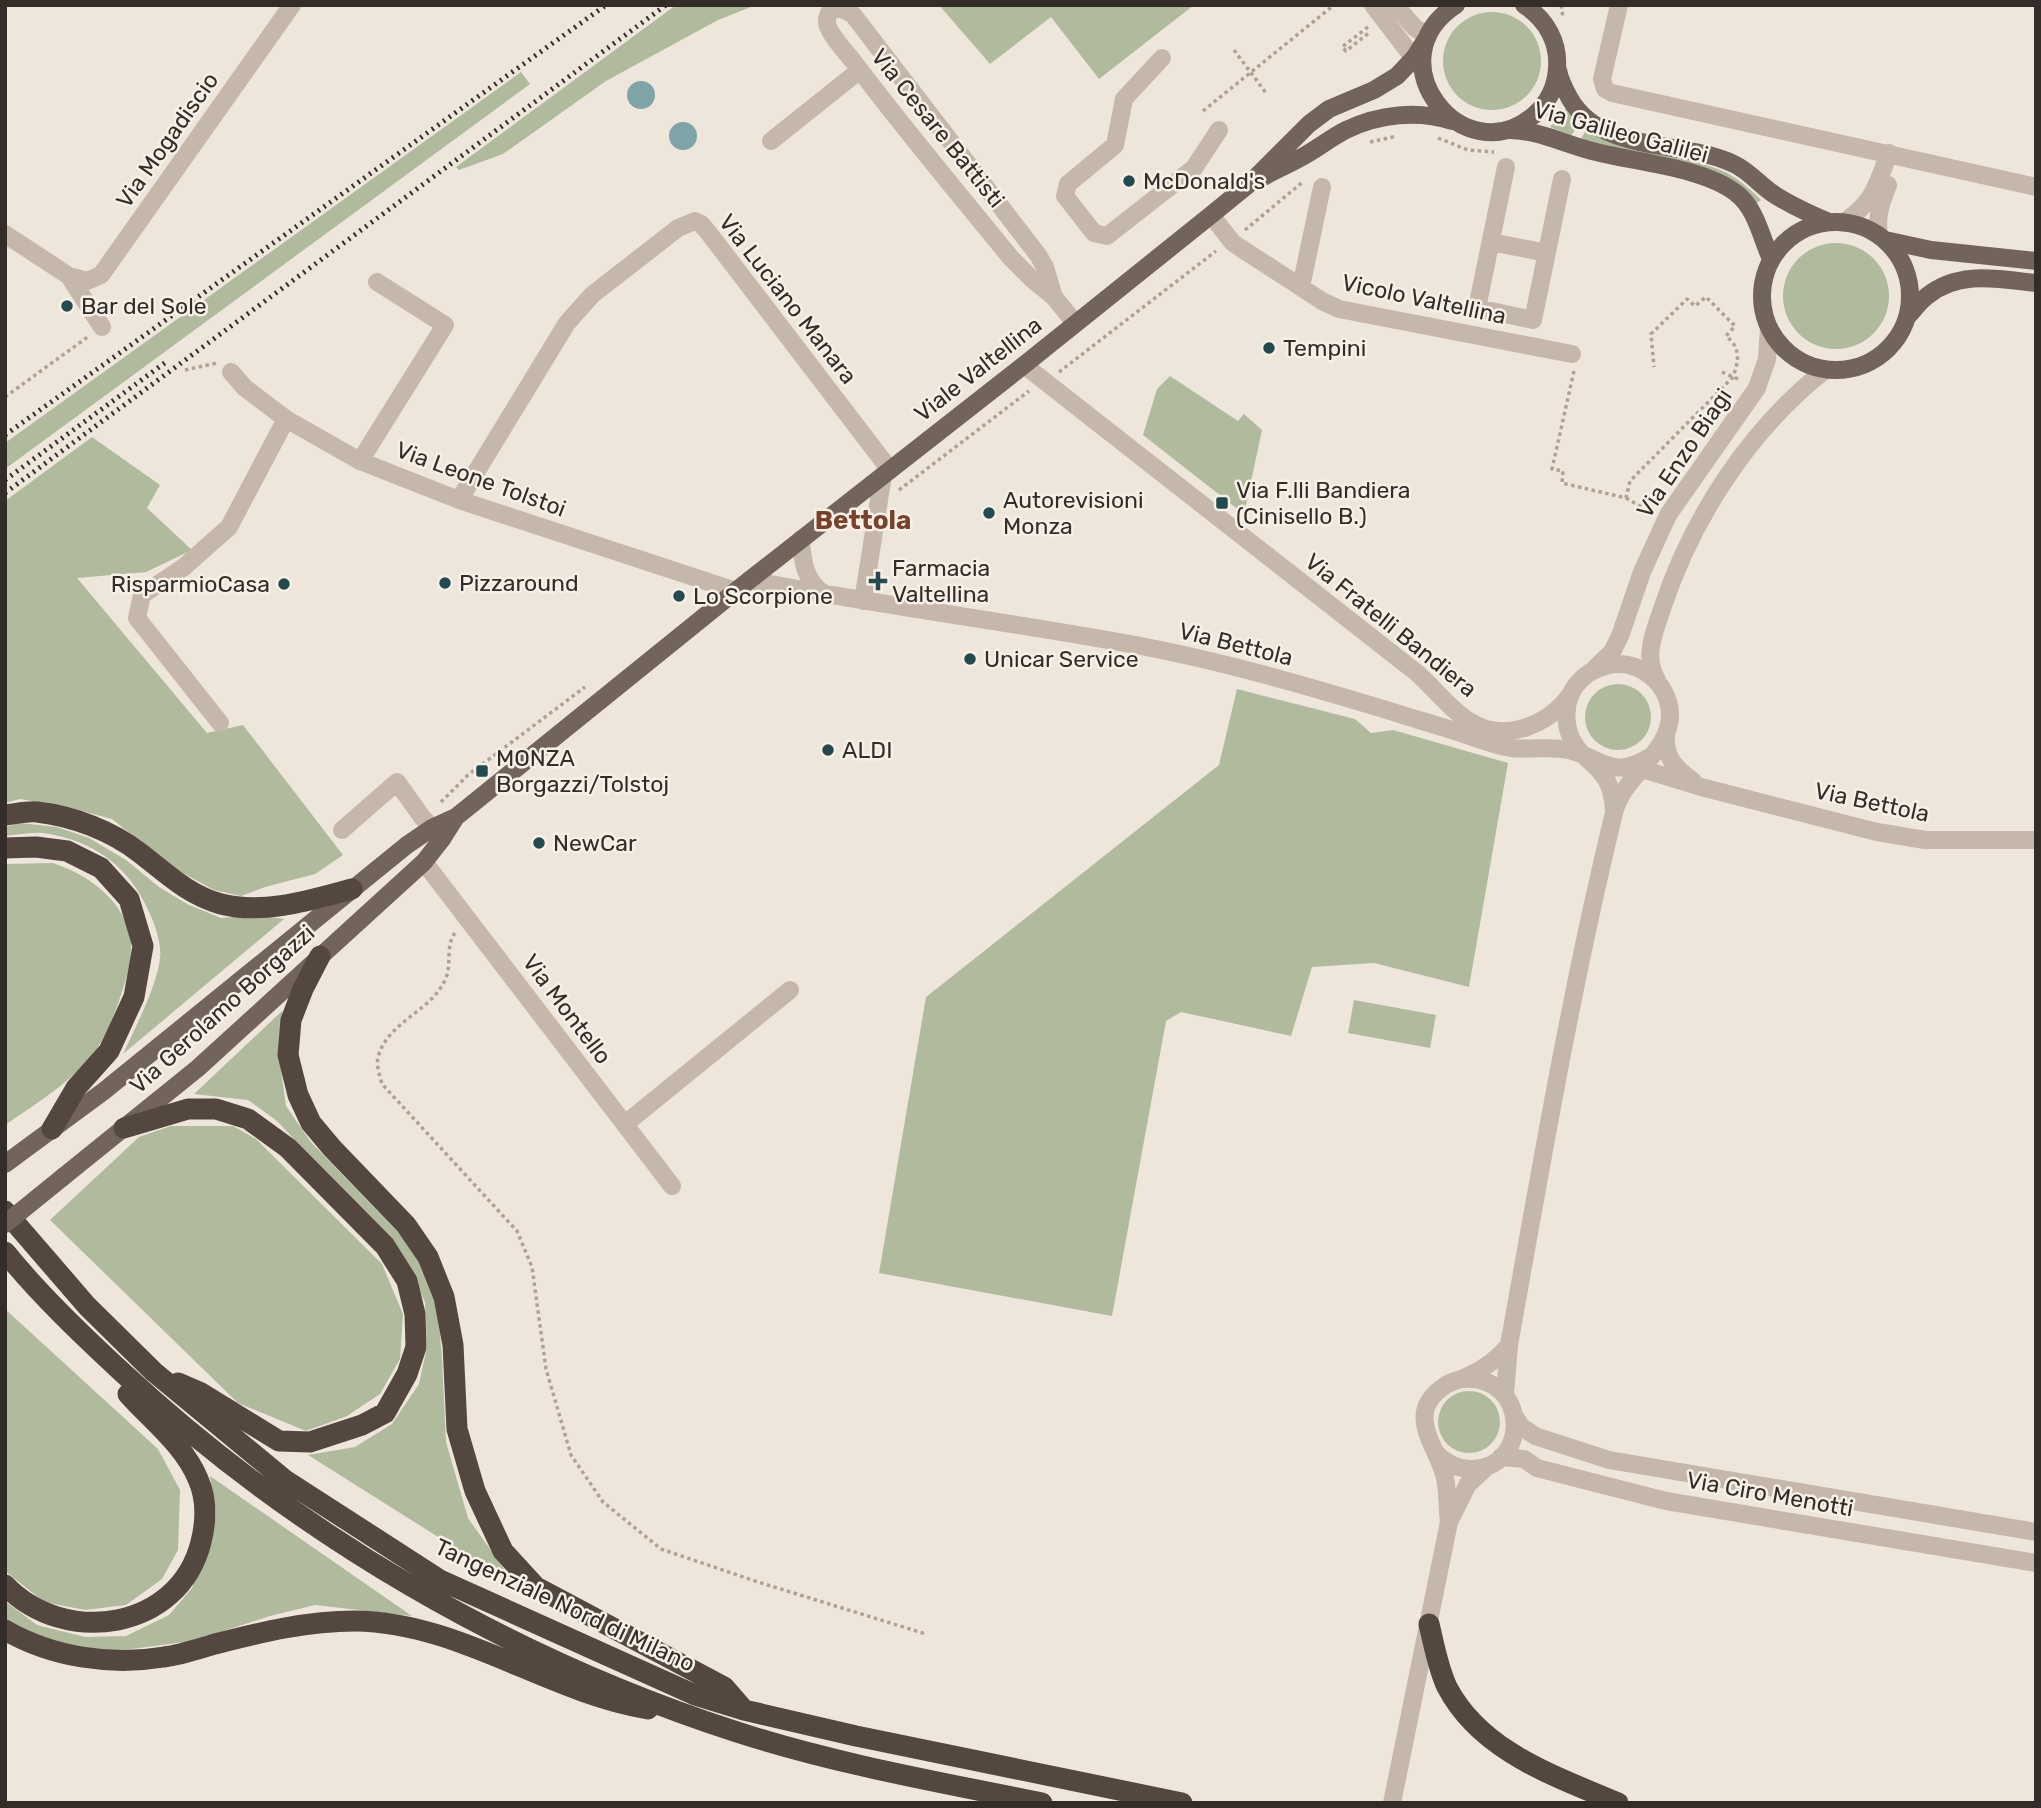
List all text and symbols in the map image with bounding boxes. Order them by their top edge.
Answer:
street label: Via Cesare Battisti [865,43,1011,213]
street label: Via Mogadiscio [110,67,224,213]
street label: Via Galileo Galilei [1531,95,1711,169]
place label: McDonald's [1143,167,1265,195]
marker: McDonald's [1121,173,1137,189]
street label: Via Luciano Manara [713,208,863,390]
street label: Vicolo Valtellina [1339,268,1509,330]
place label: Bar del Sole [81,292,207,320]
marker: Bar del Sole [59,298,75,314]
street label: Viale Valtellina [909,311,1047,427]
place label: Tempini [1283,334,1366,362]
marker: Tempini [1261,340,1277,356]
street label: Via Enzo Biagi [1630,383,1738,523]
street label: Via Leone Tolstoi [392,435,570,523]
place label: Via F.lli Bandiera (Cinisello B.) [1236,476,1411,530]
place label: Autorevisioni Monza [1003,486,1144,540]
marker: Via F.lli Bandiera (Cinisello B.) [1214,495,1230,511]
district label: Bettola [815,505,911,536]
marker: Autorevisioni Monza [981,505,997,521]
street label: Via Fratelli Bandiera [1300,547,1482,703]
place label: Farmacia Valtellina [892,554,990,608]
place label: Pizzaround [459,569,579,597]
place label: RisparmioCasa [111,570,270,598]
marker: Farmacia Valtellina [870,573,886,589]
marker: Pizzaround [437,575,453,591]
marker: RisparmioCasa [276,576,292,592]
place label: Lo Scorpione [693,582,833,610]
marker: Lo Scorpione [671,588,687,604]
street label: Via Bettola [1176,616,1296,672]
place label: Unicar Service [984,645,1139,673]
marker: Unicar Service [962,651,978,667]
place label: ALDI [842,736,893,764]
marker: ALDI [820,742,836,758]
place label: MONZA Borgazzi/Tolstoj [496,744,669,798]
marker: MONZA Borgazzi/Tolstoj [474,763,490,779]
street label: Via Bettola [1812,776,1932,828]
place label: NewCar [553,829,637,857]
marker: NewCar [531,835,547,851]
street label: Via Gerolamo Borgazzi [124,919,320,1099]
street label: Via Montello [517,949,617,1069]
street label: Via Ciro Menotti [1684,1466,1856,1522]
street label: Tangenziale Nord di Milano [431,1532,699,1678]

